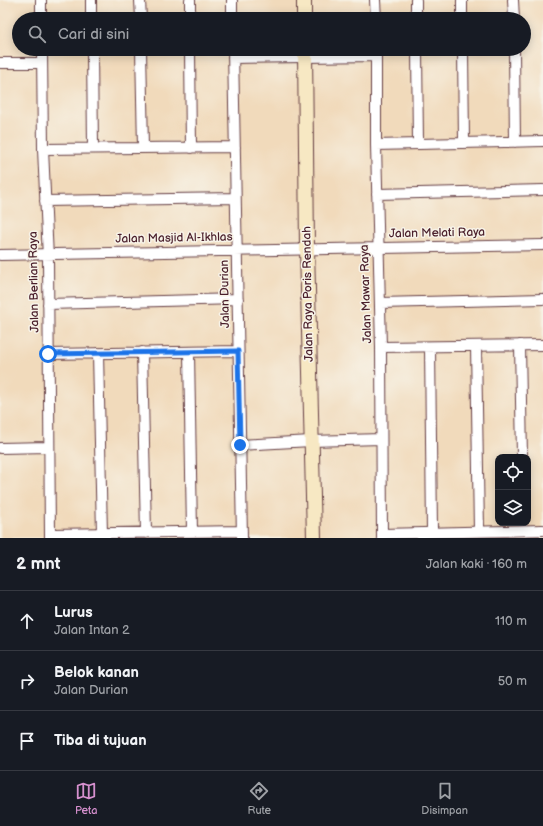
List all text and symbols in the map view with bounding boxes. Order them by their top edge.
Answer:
search box [12,12,531,56]
icon: search [26,23,48,45]
text: Cari di sini [58,25,129,44]
street label: Jalan Melati Raya [389,225,485,241]
street label: Jalan Raya Poris Rendah [299,226,317,362]
street label: Jalan Masjid Al-Ikhlas [115,229,233,247]
street label: Jalan Berlian Raya [26,231,42,333]
street label: Jalan Mawar Raya [357,244,375,344]
street label: Jalan Durian [217,259,233,328]
route start [39,345,57,363]
route end [231,436,249,454]
map controls [495,454,531,526]
button: locate [495,454,531,490]
button: layers [495,490,531,526]
text: 2 mnt [16,554,60,574]
text: Jalan kaki · 160 m [426,556,527,572]
text: Lurus [54,603,93,622]
icon: ahead [16,610,38,632]
text: 110 m [495,613,527,629]
text: Jalan Intan 2 [54,622,130,638]
text: Belok kanan [54,663,139,682]
icon: right [16,670,38,692]
text: 50 m [498,673,527,689]
text: Jalan Durian [54,682,128,698]
icon: arrive [16,730,38,752]
text: Tiba di tujuan [54,731,147,750]
tab: Peta [75,780,97,817]
tab: Rute [248,780,271,817]
tab: Disimpan [421,780,468,817]

